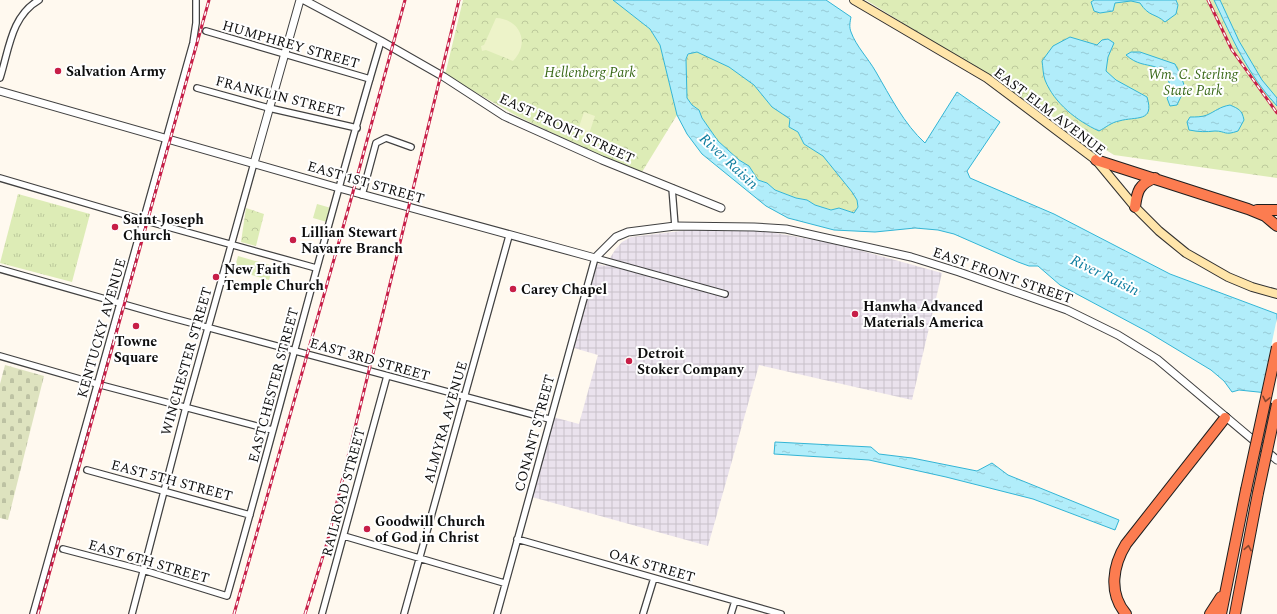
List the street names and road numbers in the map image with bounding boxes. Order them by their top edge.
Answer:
street label: HUMPHREY STREET [220,15,362,74]
street label: EAST ELM AVENUE [989,62,1110,160]
street label: FRANKLIN STREET [213,70,347,123]
street label: EAST FRONT STREET [496,88,638,169]
street label: EAST 1ST STREET [305,156,427,209]
street label: EAST FRONT STREET [930,242,1076,309]
street label: KENTUCKY AVENUE [71,256,131,400]
street label: WINCHESTER STREET [155,284,218,438]
street label: EASTCHESTER STREET [243,305,304,465]
street label: EAST 3RD STREET [307,332,433,387]
street label: ALMYRA AVENUE [418,359,473,486]
street label: CONANT STREET [509,372,560,494]
street label: RAILROAD STREET [316,425,371,559]
street label: EAST 5TH STREET [109,454,235,507]
street label: EAST 6TH STREET [86,534,212,589]
street label: OAK STREET [606,543,697,588]

